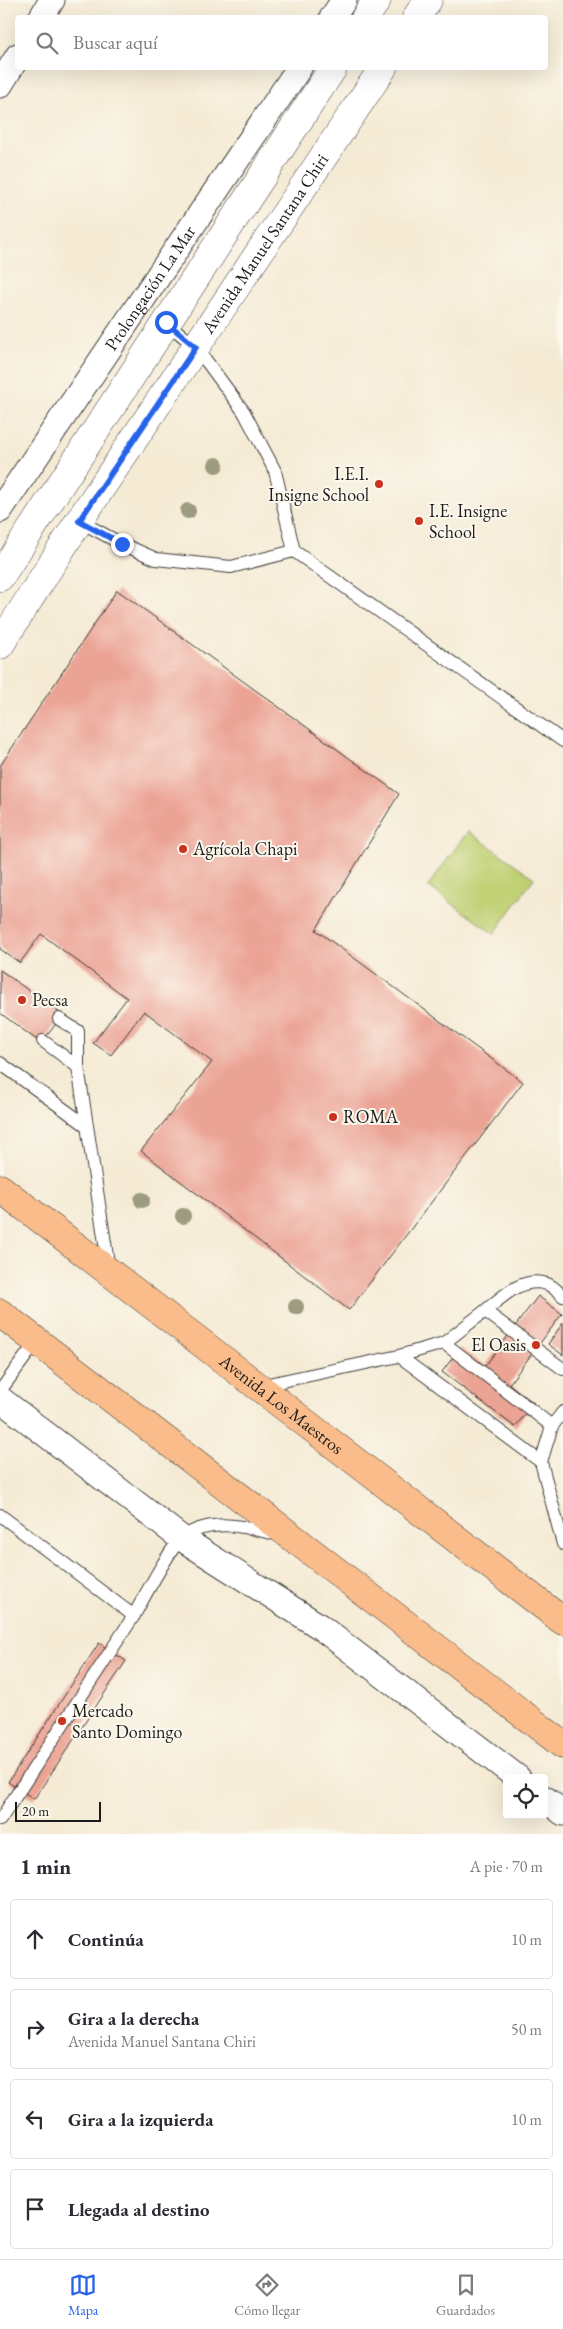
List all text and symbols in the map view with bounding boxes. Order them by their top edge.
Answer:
search box [15,15,548,70]
icon: search [33,29,61,57]
text: Buscar aquí [73,30,158,55]
street label: Avenida Manuel Santana Chiri [196,149,334,339]
street label: Prolongación La Mar [99,221,200,355]
route start [155,311,178,334]
place label: I.E.I. Insigne School [268,462,369,506]
marker: I.E.I. Insigne School [373,478,385,490]
place label: I.E. Insigne School [429,499,507,543]
marker: I.E. Insigne School [413,515,425,527]
route end [111,533,134,556]
place label: Agrícola Chapi [192,837,298,860]
marker: Agrícola Chapi [177,843,189,855]
place label: Pecsa [32,988,69,1011]
marker: Pecsa [16,994,28,1006]
place label: ROMA [343,1105,399,1128]
marker: ROMA [327,1111,339,1123]
place label: El Oasis [471,1333,526,1356]
marker: El Oasis [530,1339,542,1351]
street label: Avenida Los Maestros [214,1348,349,1459]
place label: Mercado Santo Domingo [72,1699,182,1743]
marker: Mercado Santo Domingo [56,1715,68,1727]
map controls [503,1774,548,1819]
button: locate [503,1774,548,1819]
scale bar [15,1799,101,1822]
text: 20 m [22,1802,49,1820]
text: 1 min [20,1853,71,1880]
text: A pie · 70 m [470,1856,543,1877]
icon: ahead [21,1925,49,1953]
text: Continúa [68,1927,144,1952]
text: 10 m [511,1929,542,1950]
text: Gira a la derecha [68,2006,199,2031]
icon: right [21,2015,49,2043]
text: 50 m [511,2019,542,2040]
text: Avenida Manuel Santana Chiri [68,2031,256,2052]
icon: left [21,2105,49,2133]
text: Gira a la izquierda [68,2107,214,2132]
text: 10 m [511,2109,542,2130]
icon: arrive [21,2195,49,2223]
text: Llegada al destino [68,2197,210,2222]
tab: Mapa [68,2271,98,2319]
tab: Cómo llegar [234,2271,300,2319]
tab: Guardados [436,2271,495,2319]

